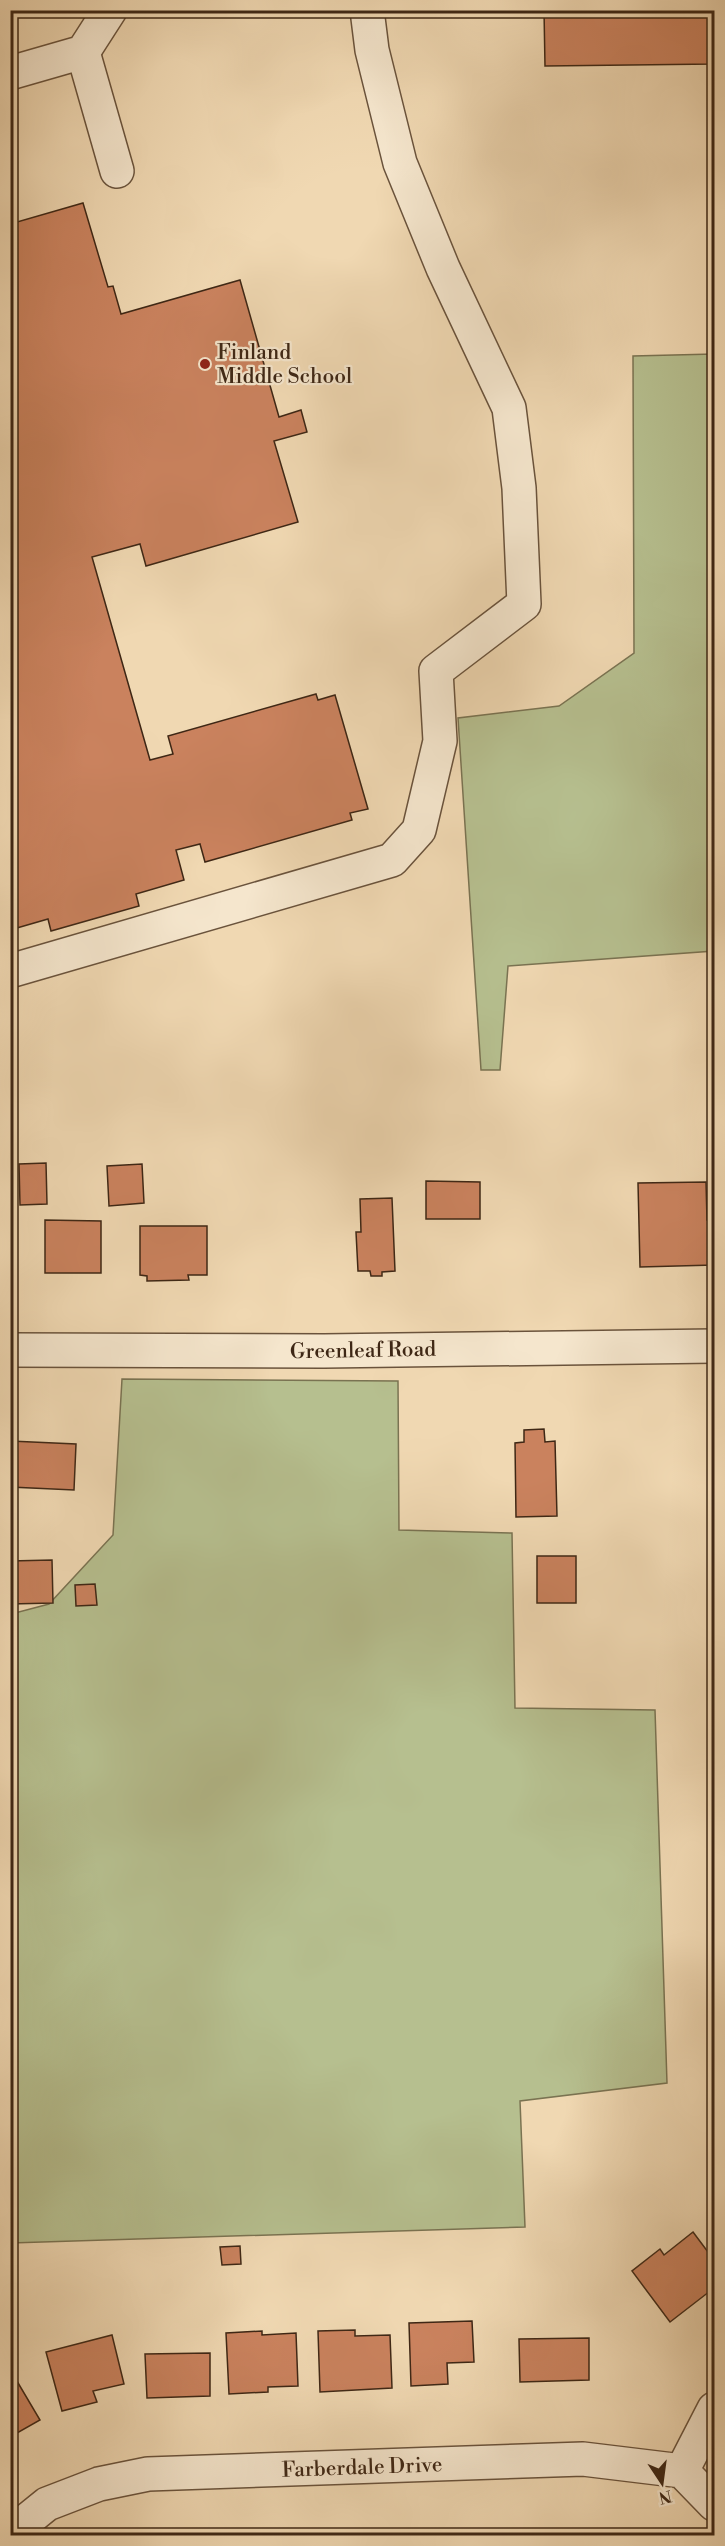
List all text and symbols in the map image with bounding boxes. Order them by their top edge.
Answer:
place label: Finland Middle School [217,340,352,390]
marker: Finland Middle School [198,357,212,371]
street label: Greenleaf Road [290,1337,436,1365]
street label: Farberdale Drive [281,2452,443,2484]
north arrow [632,2453,692,2513]
text: N [656,2485,674,2508]

